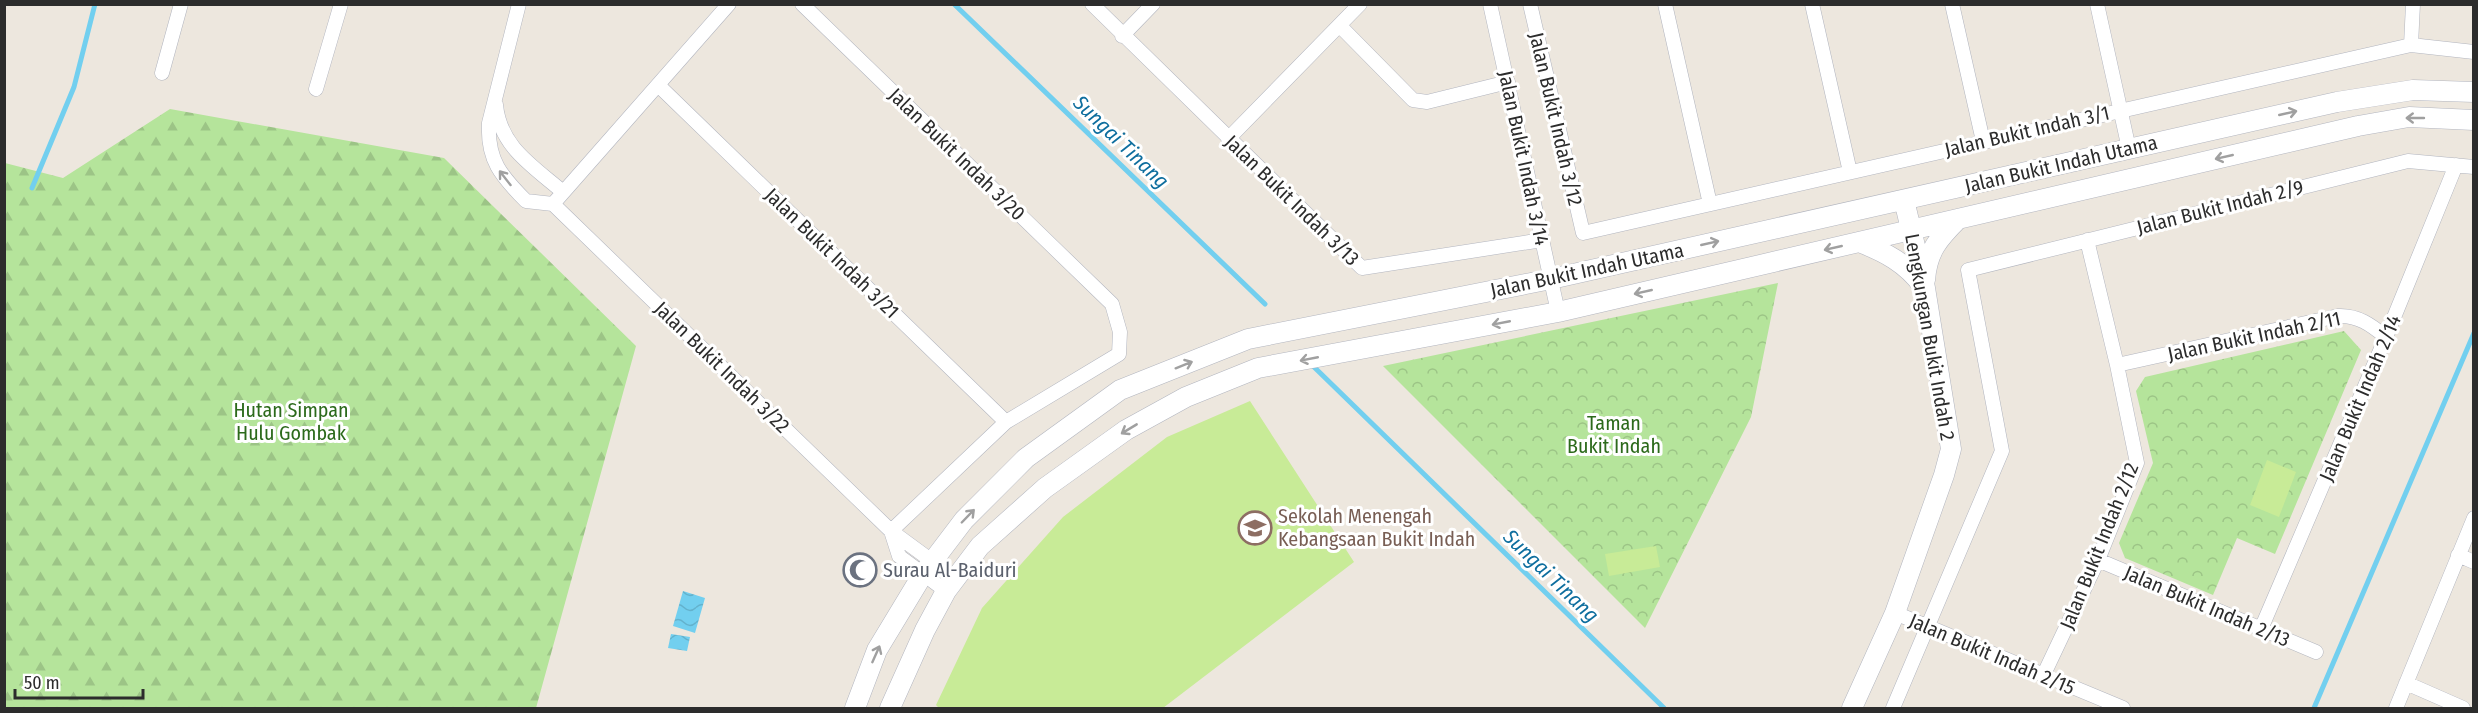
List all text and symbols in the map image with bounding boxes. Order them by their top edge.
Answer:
street label: Jalan Bukit Indah 3/12 [1524,30,1588,208]
street label: Jalan Bukit Indah 3/14 [1494,68,1554,248]
street label: Jalan Bukit Indah 3/20 [884,83,1030,225]
water label: Sungai Tinang [1067,89,1174,194]
street label: Jalan Bukit Indah 3/1 [1942,100,2112,162]
one-way arrow [2278,107,2298,118]
one-way arrow [2406,112,2426,124]
street label: Jalan Bukit Indah 3/13 [1220,130,1364,270]
street label: Jalan Bukit Indah Utama [1962,130,2160,198]
one-way arrow [2215,151,2234,163]
one-way arrow [498,170,511,186]
street label: Jalan Bukit Indah 2/9 [2134,175,2306,239]
street label: Jalan Bukit Indah 3/21 [760,183,904,323]
street label: Lengkungan Bukit Indah 2 [1900,232,1960,443]
one-way arrow [1701,237,1720,249]
street label: Jalan Bukit Indah Utama [1488,238,1686,302]
one-way arrow [1824,243,1843,254]
one-way arrow [1634,287,1653,298]
street label: Jalan Bukit Indah 3/22 [649,296,795,438]
street label: Jalan Bukit Indah 2/11 [2165,306,2343,366]
street label: Jalan Bukit Indah 2/14 [2314,311,2406,485]
one-way arrow [1492,318,1511,329]
one-way arrow [1300,354,1320,365]
one-way arrow [1174,359,1192,370]
park label: Hutan Simpan Hulu Gombak [233,398,349,445]
park label: Taman Bukit Indah [1567,411,1661,458]
one-way arrow [1121,423,1138,435]
street label: Jalan Bukit Indah 2/12 [2055,459,2143,633]
place label: Sekolah Menengah Kebangsaan Bukit Indah [1278,504,1475,551]
one-way arrow [961,509,975,524]
school or university icon: Sekolah Menengah Kebangsaan Bukit Indah [1237,510,1273,546]
water label: Sungai Tinang [1497,523,1604,628]
mosque icon: Surau Al-Baiduri [842,552,878,588]
place label: Surau Al-Baiduri [883,558,1017,582]
street label: Jalan Bukit Indah 2/13 [2121,560,2293,652]
street label: Jalan Bukit Indah 2/15 [1905,608,2079,700]
one-way arrow [871,645,882,664]
scale bar [15,662,142,700]
text: 50 m [24,672,60,694]

